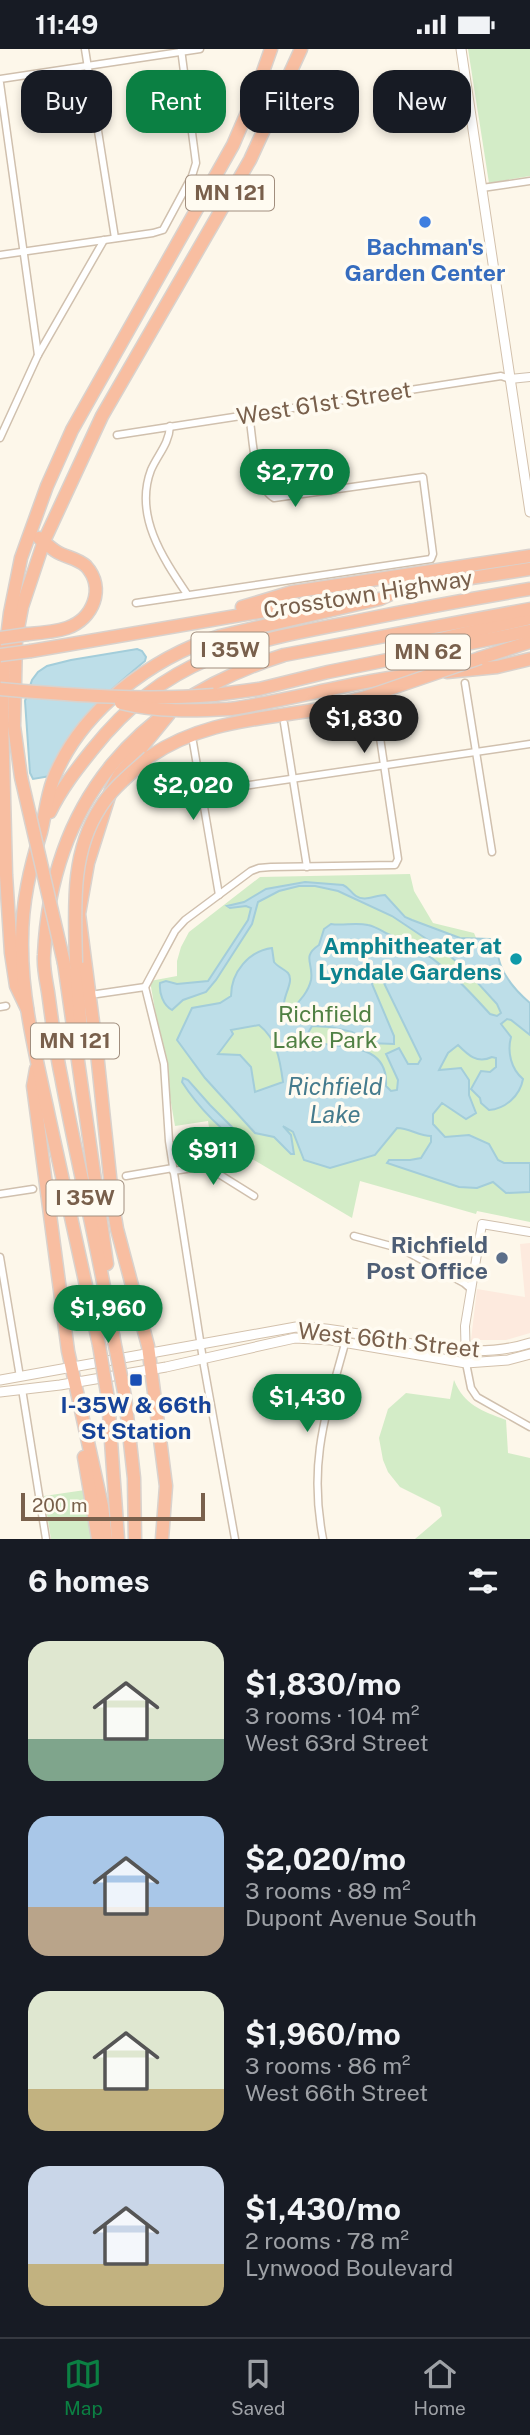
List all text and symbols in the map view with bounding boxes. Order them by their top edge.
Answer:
text: 11:49 [35,9,98,40]
chip: Buy [21,70,112,133]
chip: Rent [126,70,226,133]
chip: Filters [240,70,359,133]
chip: New [373,70,471,133]
road number: MN 121 [186,176,274,211]
marker: Bachman's Garden Center [417,214,433,230]
place label: Bachman's Garden Center [345,233,505,286]
street label: West 61st Street [235,375,413,430]
pin: $2,770 [238,449,352,509]
text: $2,770 [256,458,334,485]
street label: Crosstown Highway [261,564,475,623]
road number: I 35W [191,633,268,667]
road number: MN 62 [386,635,470,669]
pin: $1,830 [307,695,421,755]
text: $1,830 [325,704,403,731]
pin: $2,020 [136,763,250,822]
text: $2,020 [153,771,233,798]
place label: Amphitheater at Lyndale Gardens [318,932,502,985]
marker: Amphitheater at Lyndale Gardens [508,951,524,967]
park label: Richfield Lake Park [272,1000,378,1053]
road number: MN 121 [31,1023,119,1059]
water label: Richfield Lake [287,1072,383,1128]
pin: $911 [172,1127,254,1187]
text: $911 [188,1136,238,1163]
road number: I 35W [46,1181,124,1215]
place label: Richfield Post Office [366,1231,488,1284]
marker: Richfield Post Office [494,1250,510,1266]
pin: $1,960 [51,1285,165,1345]
text: $1,960 [70,1294,146,1321]
street label: West 66th Street [297,1317,482,1363]
marker: I-35W & 66th St Station [128,1372,144,1388]
pin: $1,430 [250,1375,364,1434]
text: $1,430 [269,1383,345,1410]
place label: I-35W & 66th St Station [60,1391,212,1444]
scale bar [21,1490,205,1522]
text: 200 m [32,1494,88,1516]
icon: filters [464,1562,502,1600]
text: 6 homes [28,1563,150,1599]
text: $1,830/mo [245,1666,401,1702]
icon: home [84,1669,168,1753]
text: 3 rooms · 104 m² [245,1702,419,1729]
text: West 63rd Street [245,1729,429,1756]
text: $2,020/mo [245,1841,406,1877]
icon: home [84,1844,168,1928]
text: 3 rooms · 89 m² [245,1877,411,1904]
text: Dupont Avenue South [245,1904,477,1931]
text: $1,960/mo [245,2016,401,2052]
icon: home [84,2019,168,2103]
text: 3 rooms · 86 m² [245,2052,411,2079]
text: West 66th Street [245,2079,428,2106]
text: $1,430/mo [245,2191,401,2227]
icon: home [84,2194,168,2278]
text: 2 rooms · 78 m² [245,2227,409,2254]
text: Lynwood Boulevard [245,2254,453,2281]
tab: Map [64,2355,103,2419]
tab: Saved [231,2355,285,2419]
tab: Home [413,2355,466,2419]

